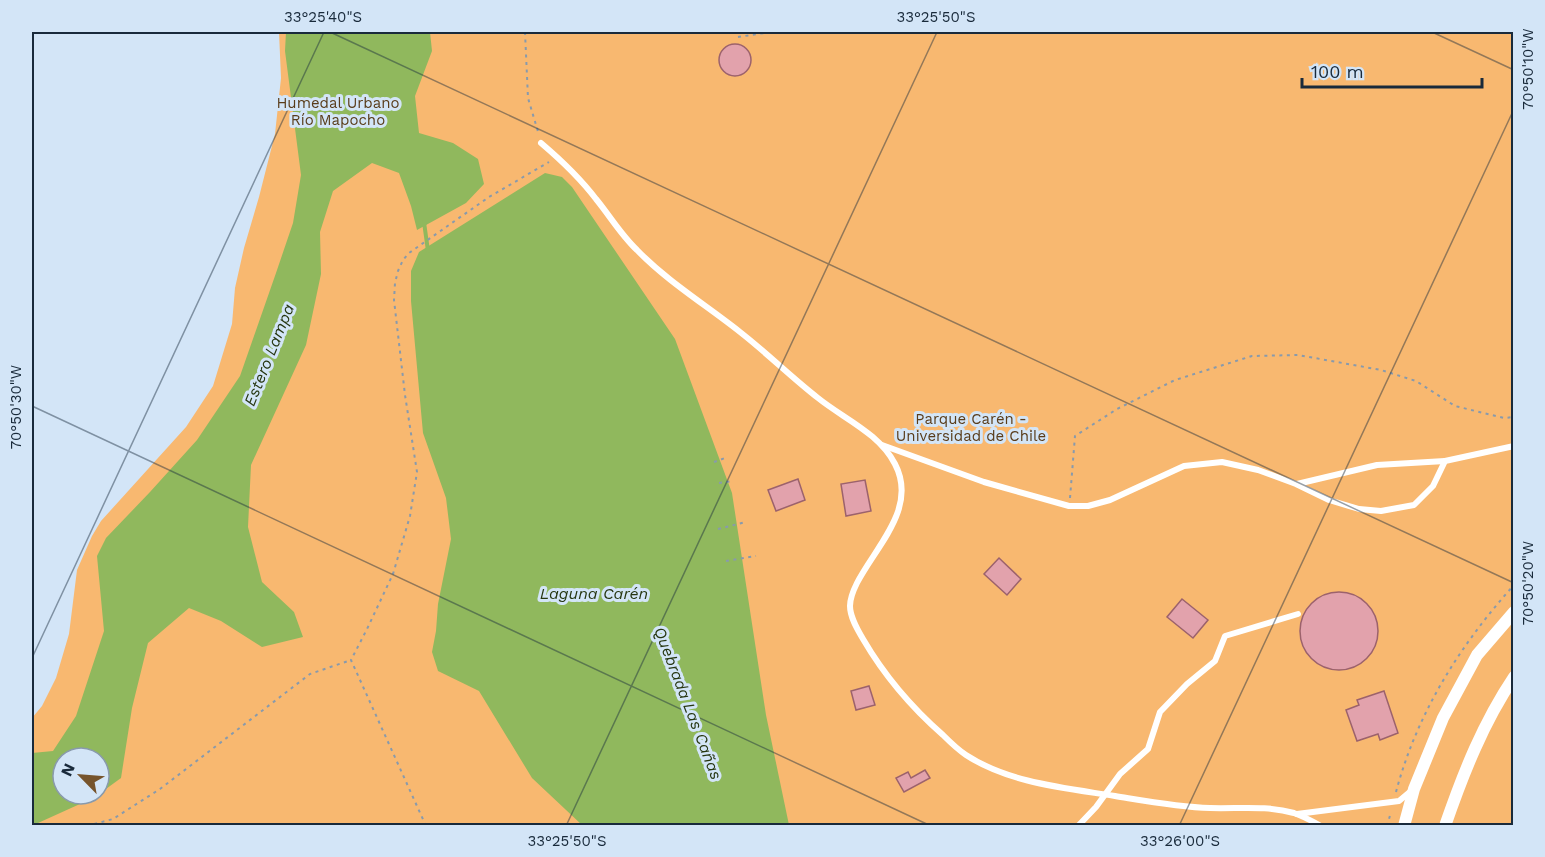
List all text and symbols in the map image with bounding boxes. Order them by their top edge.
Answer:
text: 33°25'40"S [284,8,362,26]
text: 33°25'50"S [896,8,976,26]
text: 70°50'10"W [1519,28,1537,110]
scale bar [1302,51,1482,89]
text: 100 m [1311,61,1364,82]
park label: Humedal Urbano Río Mapocho [276,94,400,129]
water label: Estero Lampa [240,301,298,409]
text: 70°50'30"W [7,365,25,449]
park label: Parque Carén - Universidad de Chile [896,410,1046,445]
text: 70°50'20"W [1519,541,1537,625]
water label: Laguna Carén [540,584,648,603]
water label: Quebrada Las Cañas [650,624,726,782]
north arrow [51,746,111,806]
text: N [57,760,79,779]
text: 33°25'50"S [527,832,607,850]
text: 33°26'00"S [1140,832,1220,850]

